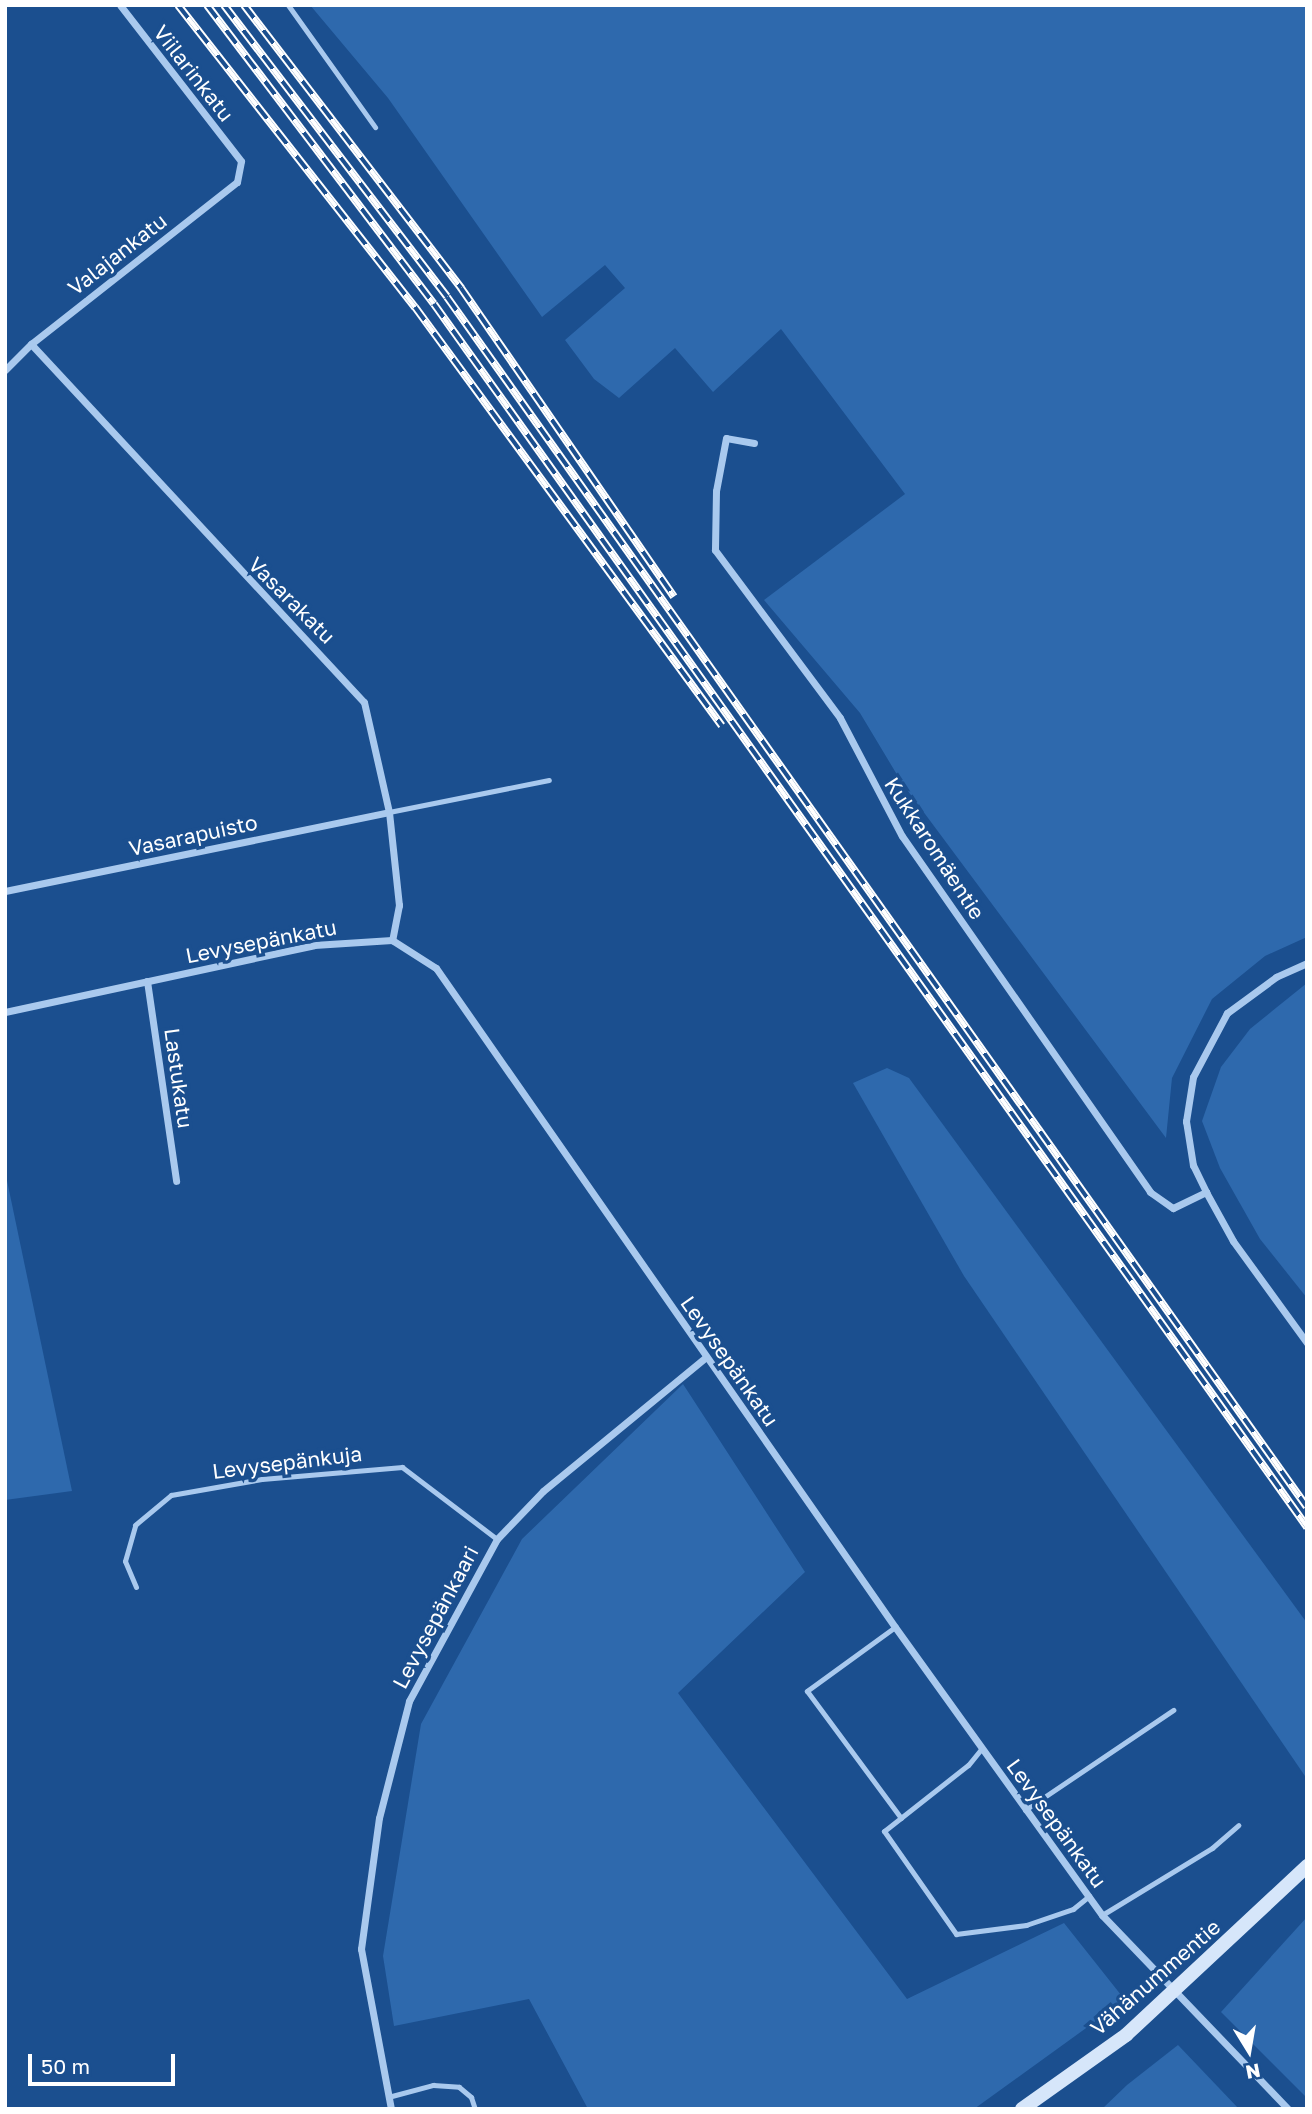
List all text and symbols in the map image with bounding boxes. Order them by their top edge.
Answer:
street label: Viilarinkatu [149,20,239,126]
street label: Valajankatu [63,208,171,300]
street label: Vasarakatu [244,552,340,648]
street label: Kukkaromäentie [880,772,990,924]
street label: Vasarapuisto [126,809,260,861]
street label: Levysepänkatu [183,914,339,968]
street label: Lastukatu [160,1026,198,1130]
street label: Levysepänkatu [676,1291,784,1431]
street label: Levysepänkuja [211,1440,363,1484]
street label: Levysepänkaari [387,1541,483,1693]
street label: Levysepänkatu [1002,1754,1112,1892]
street label: Vähänummentie [1085,1914,1225,2040]
north arrow [1214,2016,1284,2086]
scale bar [32,2040,178,2084]
text: 50 m [41,2053,90,2079]
text: N [1244,2059,1262,2085]

